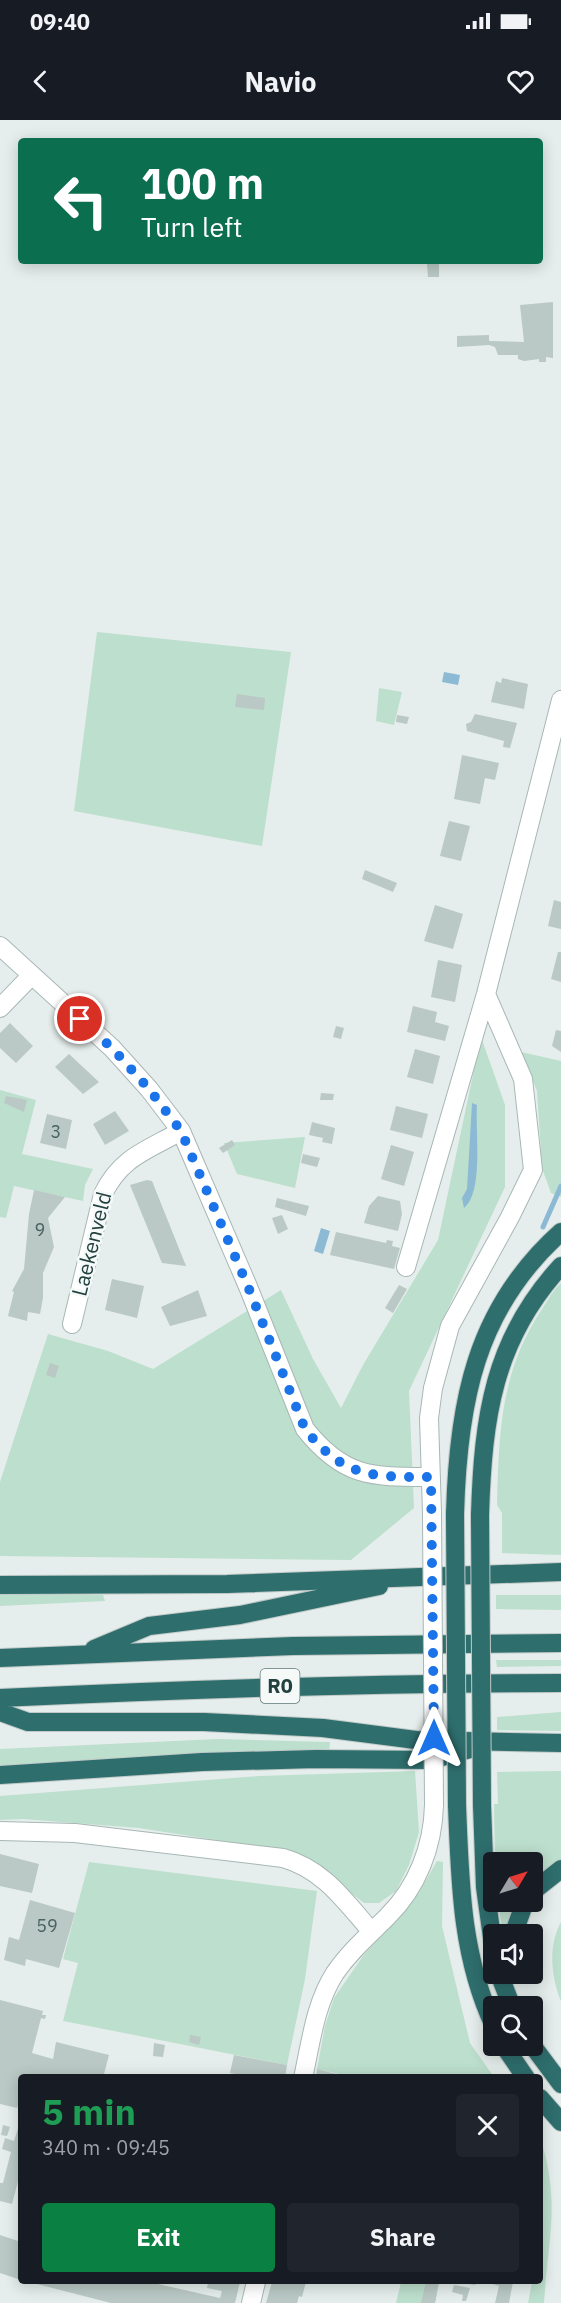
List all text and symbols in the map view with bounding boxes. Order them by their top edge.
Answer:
text: 09:40 [30,7,90,36]
text: Navio [244,64,317,99]
icon: back [24,65,57,98]
icon: heart [504,65,537,98]
text: 100 m [141,156,264,211]
icon: left [42,162,120,240]
text: Turn left [141,209,242,244]
pin [54,993,105,1044]
icon: arrive [63,1002,96,1035]
house number: 3 [51,1120,61,1143]
street label: Laekenveld [65,1189,118,1299]
house number: 9 [35,1218,45,1241]
road number: R0 [260,1669,300,1703]
position arrow [402,1706,466,1770]
north arrow [483,1852,543,1912]
map controls [483,1852,543,2056]
house number: 59 [36,1914,58,1937]
button: sound [483,1924,543,1984]
button: search [483,1996,543,2056]
text: 5 min [42,2088,136,2135]
button: close [456,2094,519,2157]
text: 340 m · 09:45 [42,2134,170,2161]
button: Exit [42,2203,275,2272]
button: Share [287,2203,519,2272]

